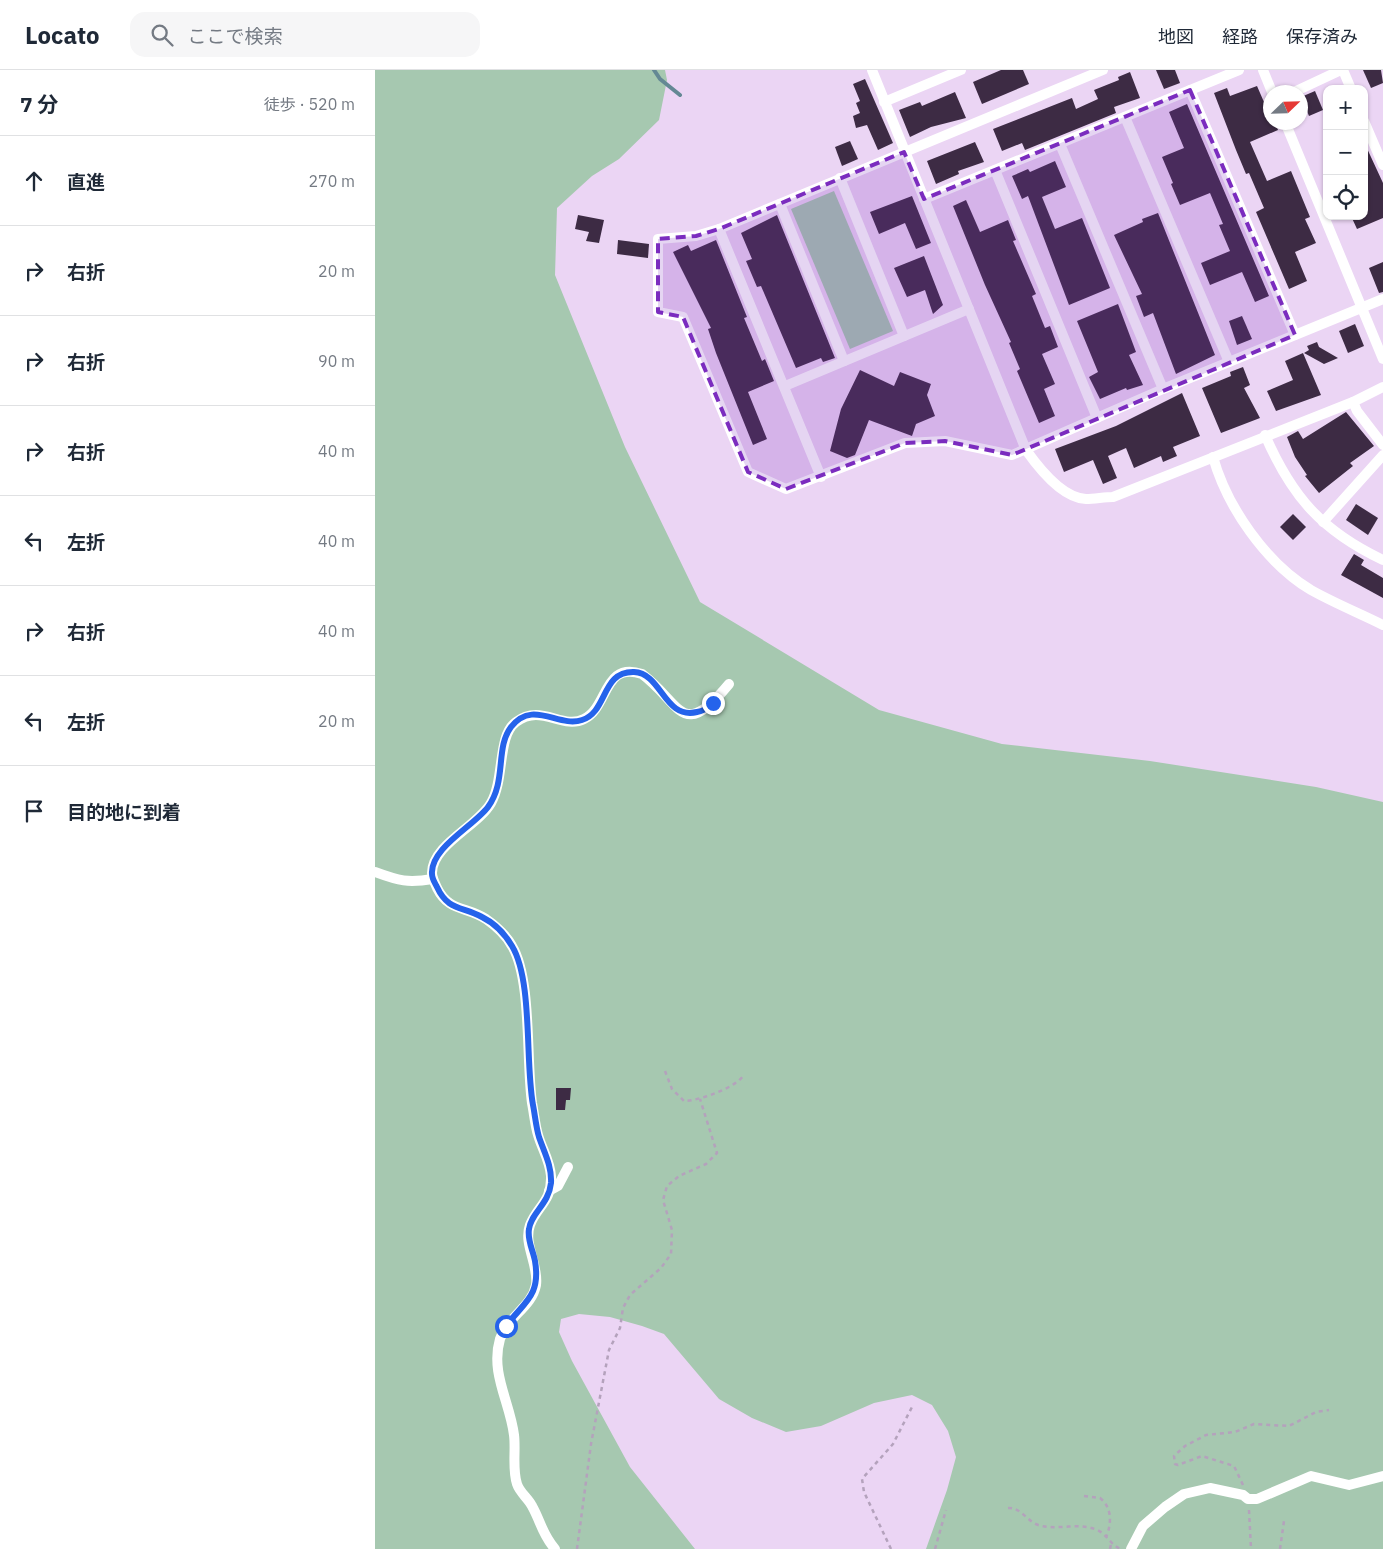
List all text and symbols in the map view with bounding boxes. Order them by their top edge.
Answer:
search box [130,12,480,57]
text: Locato [25,19,100,51]
icon: search [148,21,176,49]
text: ここで検索 [188,24,283,48]
text: 地図 [1158,25,1194,48]
text: 経路 [1222,25,1258,48]
text: 保存済み [1286,25,1358,48]
north arrow [1263,85,1308,130]
map controls [1323,85,1368,220]
button: + [1323,85,1368,130]
text: 7 分 [20,90,59,118]
text: 徒歩 · 520 m [264,94,355,114]
button: − [1323,130,1368,175]
icon: ahead [20,167,48,195]
text: 直進 [67,170,105,194]
text: 270 m [308,171,355,191]
button: locate [1323,175,1368,220]
icon: right [20,257,48,285]
text: 右折 [67,260,105,284]
text: 20 m [318,261,355,281]
icon: right [20,347,48,375]
text: 右折 [67,350,105,374]
text: 90 m [318,351,355,371]
icon: right [20,437,48,465]
text: 右折 [67,440,105,464]
text: 40 m [318,441,355,461]
icon: left [20,527,48,555]
text: 左折 [67,530,105,554]
text: 40 m [318,531,355,551]
icon: right [20,617,48,645]
text: 右折 [67,620,105,644]
text: 40 m [318,621,355,641]
route end [702,692,725,715]
icon: left [20,707,48,735]
text: 左折 [67,710,105,734]
text: 20 m [318,711,355,731]
icon: arrive [20,797,48,825]
text: 目的地に到着 [67,800,181,824]
route start [495,1315,518,1338]

